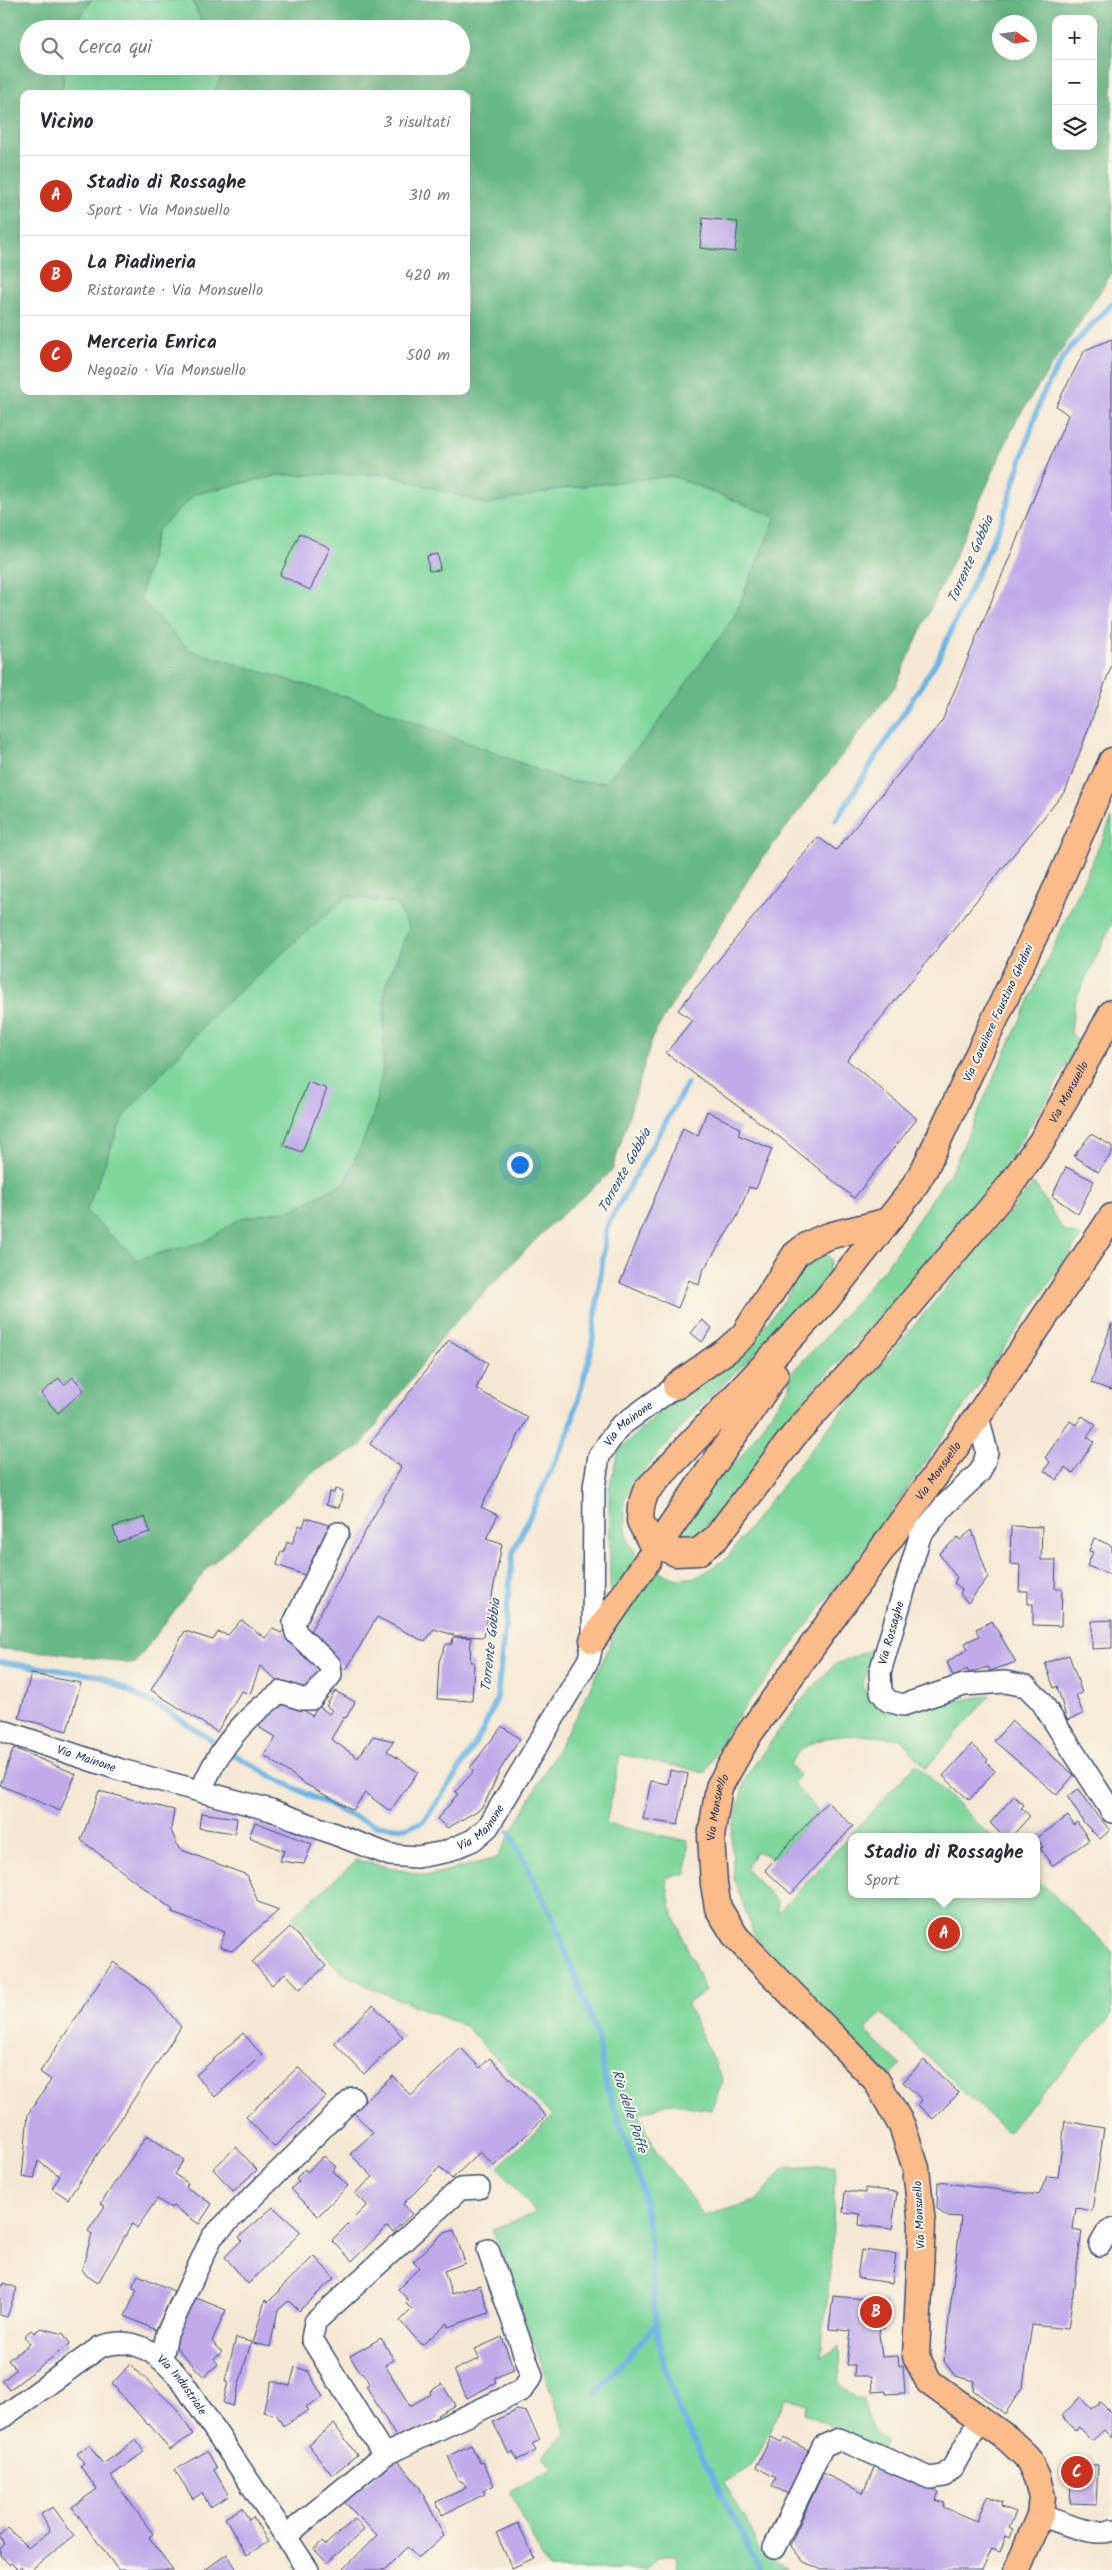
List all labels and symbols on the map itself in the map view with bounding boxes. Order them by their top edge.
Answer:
north arrow [992,15,1037,60]
water label: Torrente Gobbia [942,511,1001,607]
street label: Via Cavaliere Faustino Ghidini [958,940,1039,1085]
street label: Via Monsuello [1044,1058,1094,1127]
water label: Torrente Gobbia [593,1123,658,1217]
your location [507,1152,533,1178]
street label: Via Mainone [599,1396,658,1450]
street label: Via Monsuello [911,1438,966,1505]
water label: Torrente Gobbia [475,1596,507,1693]
street label: Via Rossaghe [873,1598,910,1667]
street label: Via Mainone [54,1740,119,1778]
street label: Via Monsuello [702,1770,735,1841]
street label: Via Mainone [454,1800,510,1856]
pin: A [928,1914,960,1952]
water label: Rio delle Poffe [605,2067,653,2157]
street label: Via Monsuello [908,2180,931,2250]
pin: B [860,2293,892,2331]
street label: Via Industriale [152,2350,212,2420]
pin: C [1061,2453,1093,2491]

